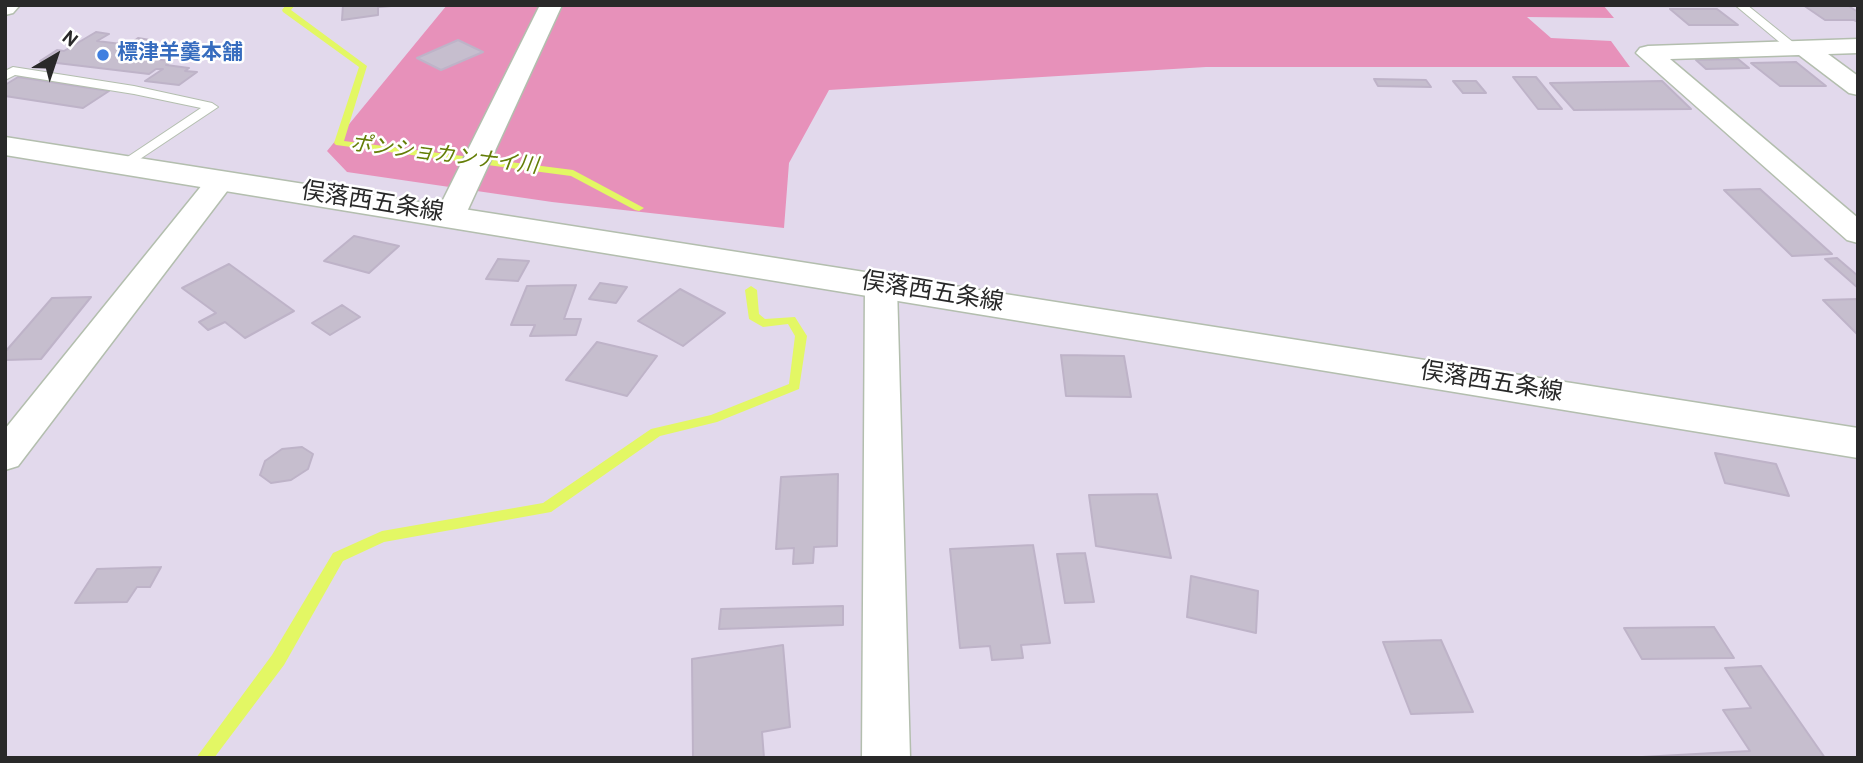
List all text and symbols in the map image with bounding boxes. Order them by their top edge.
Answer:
north arrow [21,21,91,91]
text: N [56,26,82,53]
place label: 標津羊羹本舗 [117,42,243,68]
marker: 標津羊羹本舗 [95,47,111,63]
water label: ポンショカンナイ川 [349,133,539,181]
street label: 俣落西五条線 [299,179,445,229]
street label: 俣落西五条線 [859,269,1005,319]
street label: 俣落西五条線 [1418,359,1564,409]

